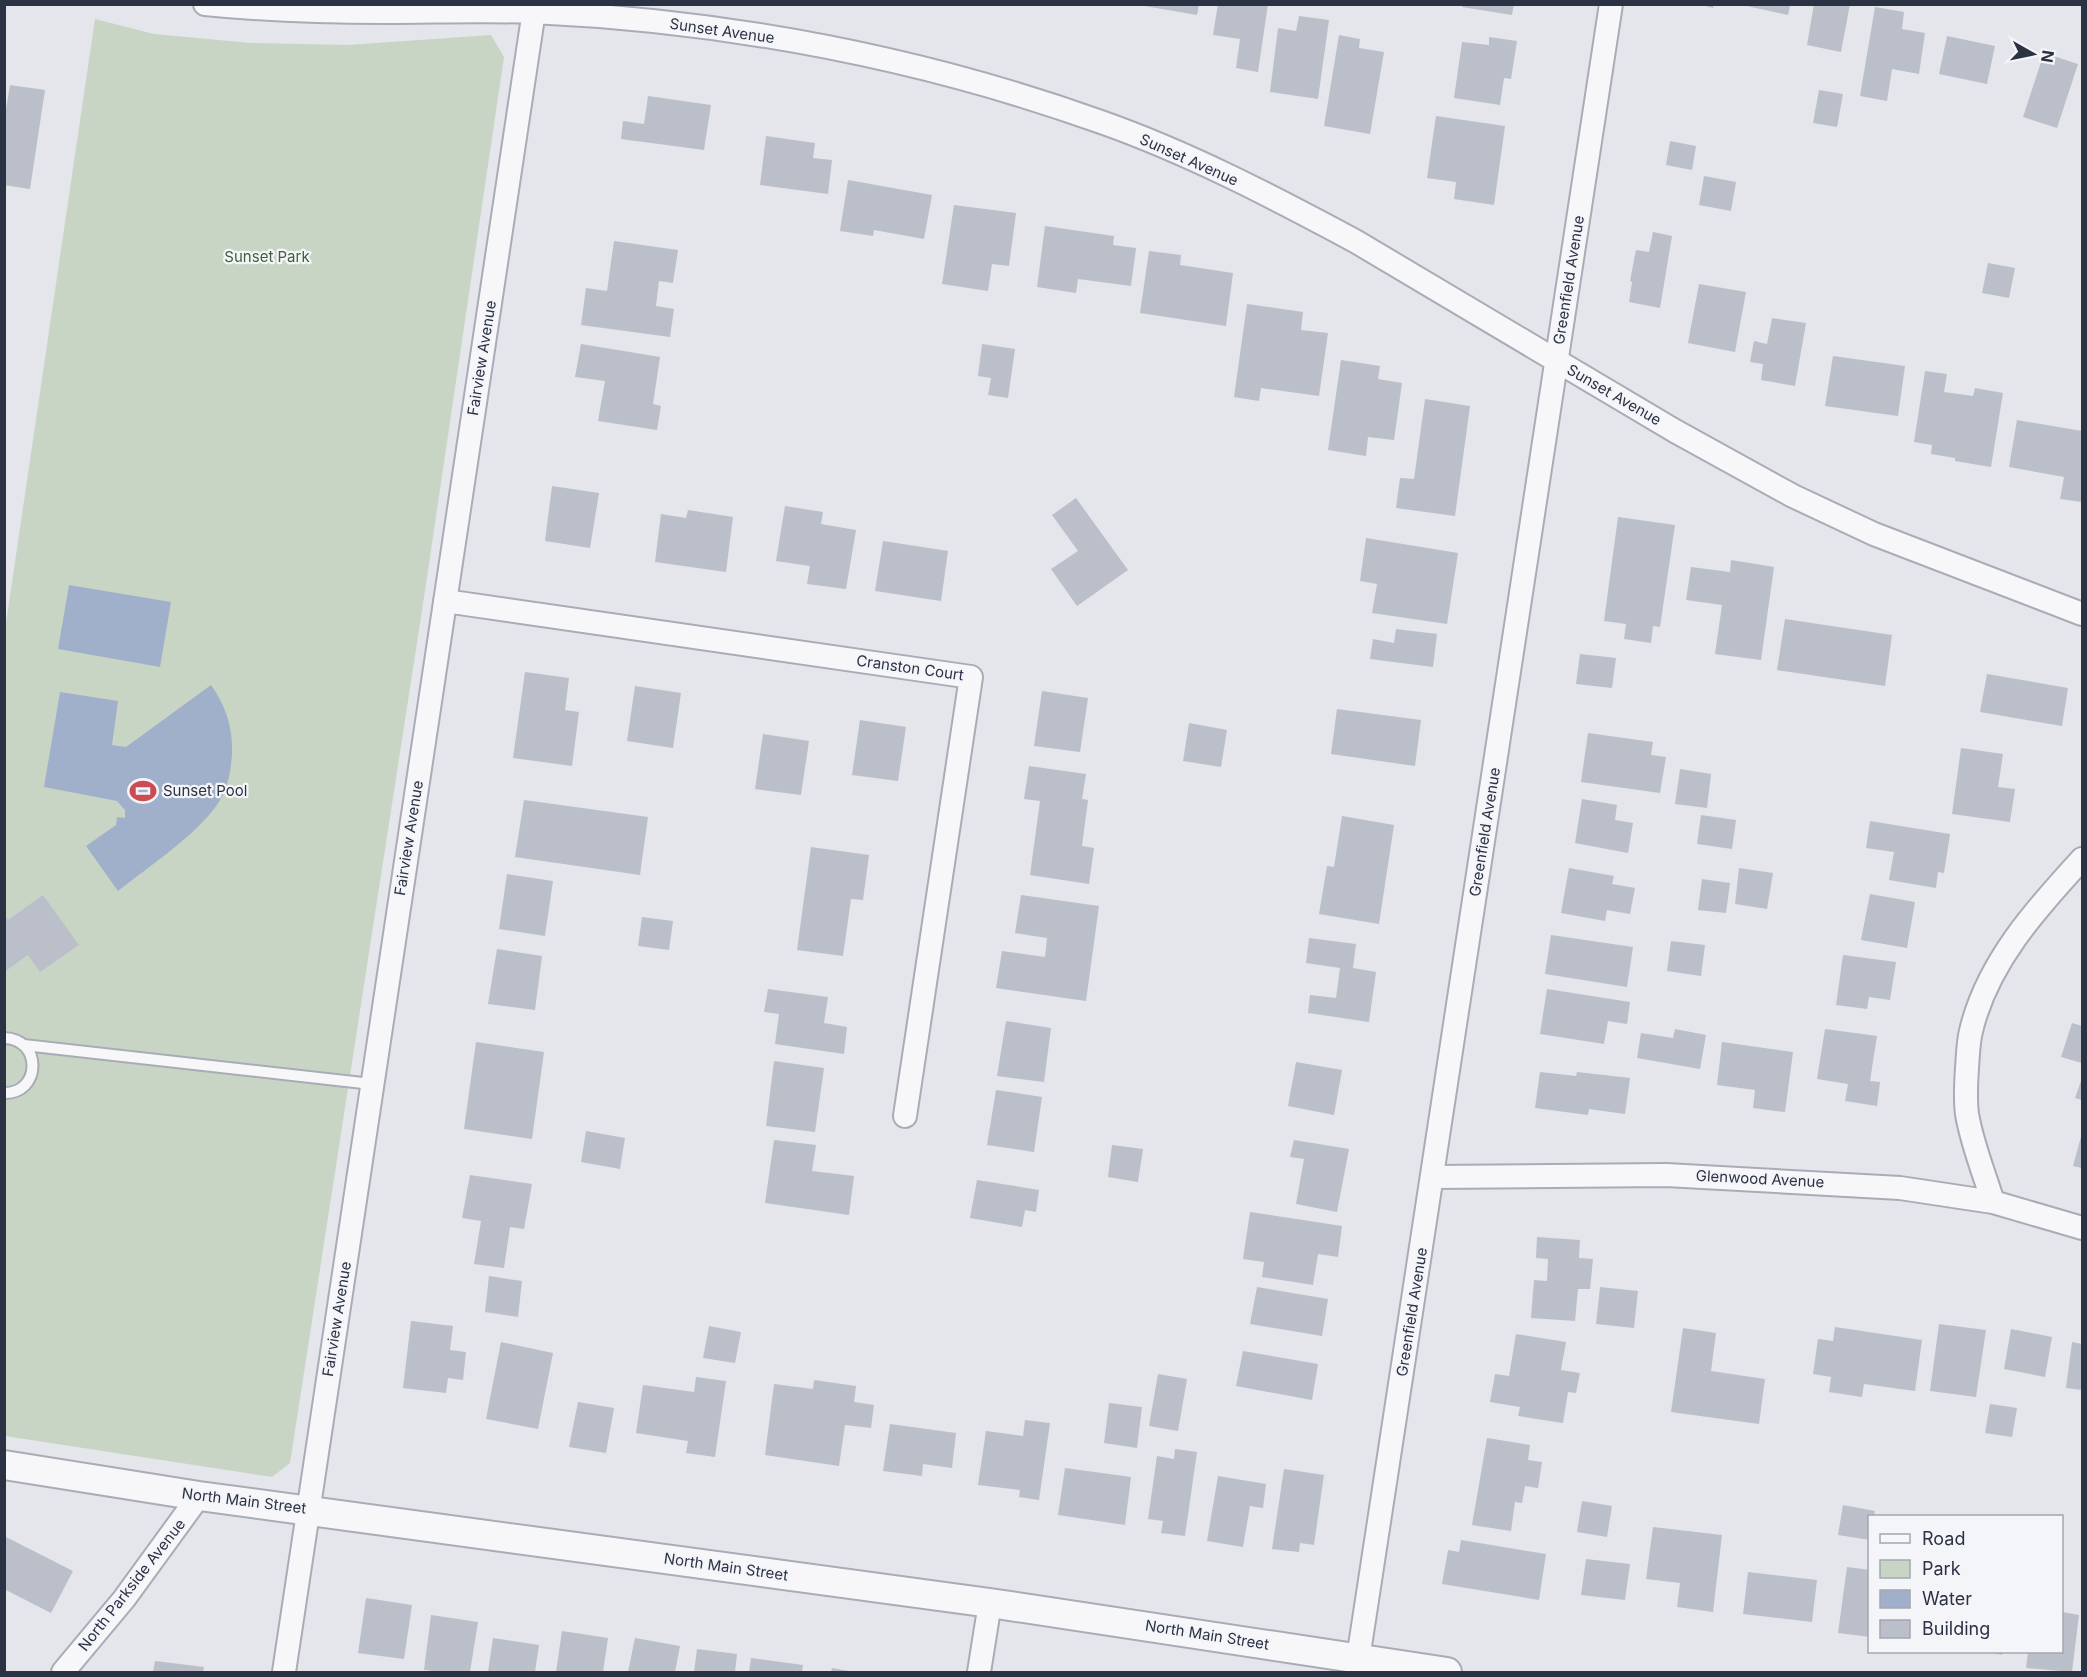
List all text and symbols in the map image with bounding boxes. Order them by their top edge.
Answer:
street label: Sunset Avenue [668,14,776,47]
north arrow [2003,24,2063,84]
text: N [2037,49,2059,64]
street label: Sunset Avenue [1137,129,1241,190]
street label: Greenfield Avenue [1549,214,1588,346]
park label: Sunset Park [224,247,310,266]
street label: Fairview Avenue [463,299,500,417]
street label: Sunset Avenue [1564,360,1665,429]
street label: Cranston Court [855,651,965,684]
street label: Greenfield Avenue [1465,766,1504,898]
sports icon: Sunset Pool [128,776,158,806]
street label: Fairview Avenue [390,779,427,897]
place label: Sunset Pool [163,781,247,800]
street label: Glenwood Avenue [1695,1166,1825,1191]
street label: Greenfield Avenue [1392,1246,1431,1378]
street label: Fairview Avenue [318,1260,355,1378]
street label: North Main Street [181,1483,307,1518]
street label: North Parkside Avenue [74,1515,189,1655]
legend [1868,1515,2063,1653]
text: Road [1922,1528,1965,1549]
street label: North Main Street [663,1548,789,1585]
text: Park [1922,1558,1961,1579]
text: Water [1922,1588,1972,1609]
street label: North Main Street [1144,1615,1270,1654]
text: Building [1922,1618,1990,1639]

